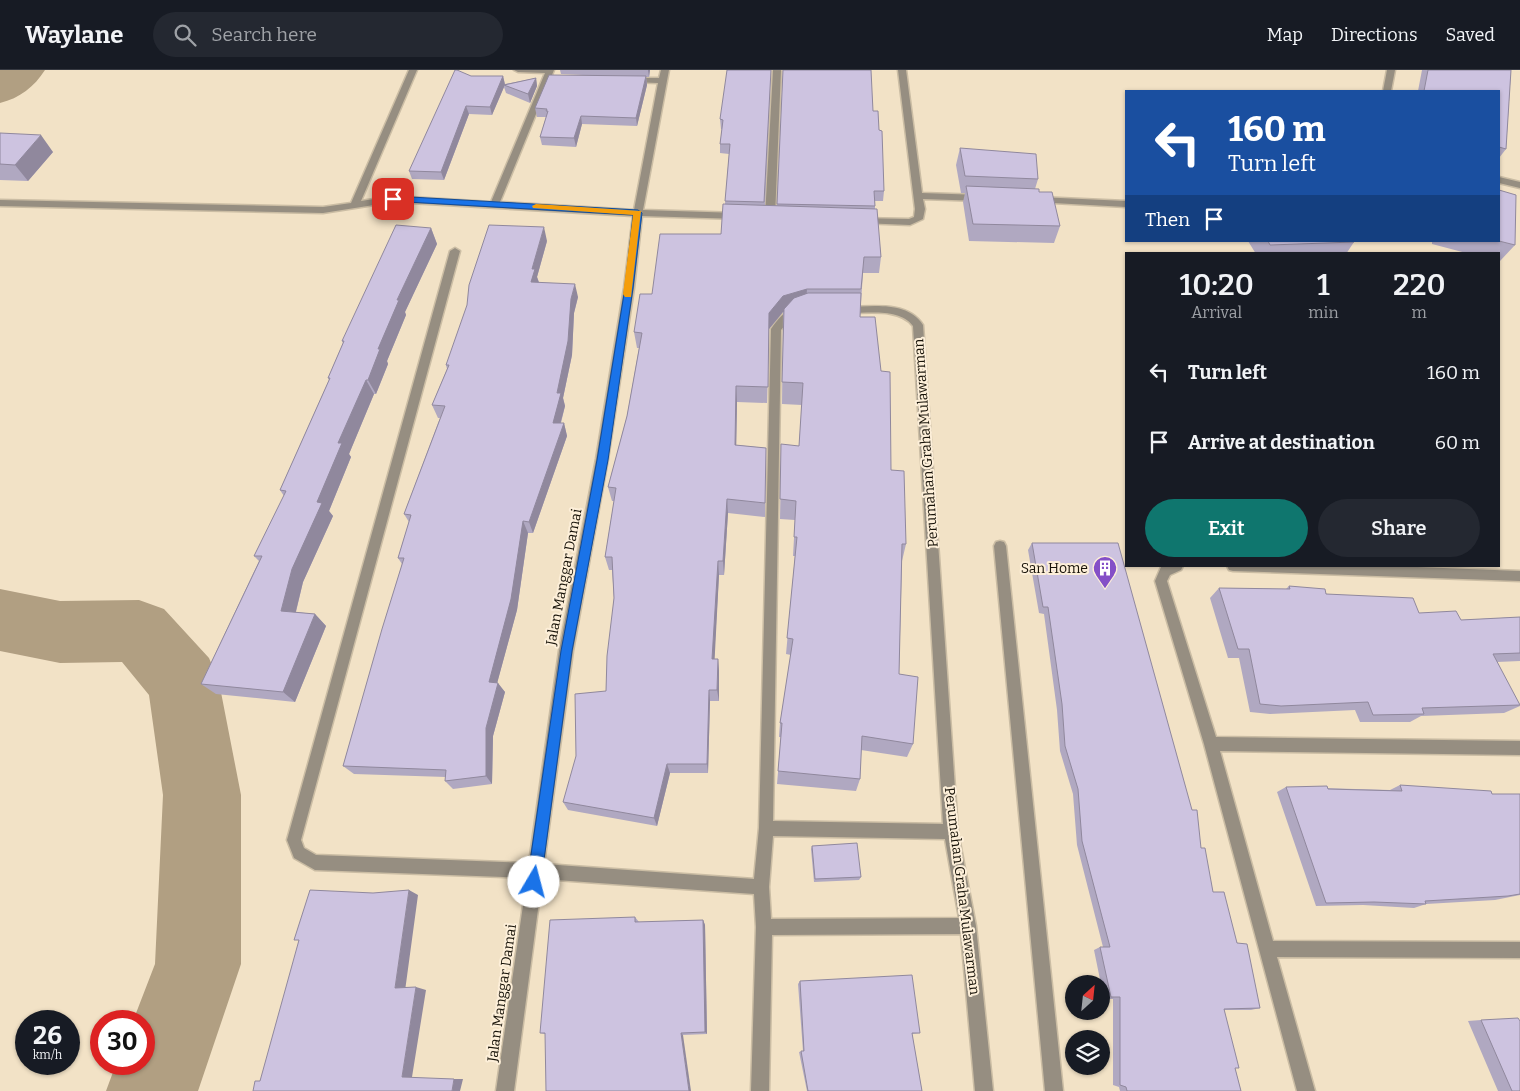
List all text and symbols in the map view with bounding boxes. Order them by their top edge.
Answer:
search box [153,12,503,57]
text: Waylane [25,21,123,49]
icon: search [171,21,199,49]
text: Search here [211,23,317,46]
text: Map [1267,24,1303,46]
text: Directions [1331,24,1418,46]
text: Saved [1446,24,1495,46]
text: 160 m [1228,108,1326,150]
icon: left [1145,110,1210,175]
text: Turn left [1228,150,1316,177]
pin [372,178,414,220]
icon: arrive [379,185,407,213]
icon: arrive [1200,205,1228,233]
text: Then [1145,208,1190,231]
text: 10:20 [1179,267,1254,303]
text: 1 [1317,267,1330,303]
text: 220 [1393,267,1446,303]
text: Arrival [1191,303,1242,322]
text: min [1308,303,1339,322]
text: m [1412,303,1427,322]
street label: Perumahan Graha Mulawarman [910,338,942,548]
icon: left [1145,358,1173,386]
text: Turn left [1188,361,1267,384]
text: 160 m [1427,361,1480,384]
icon: arrive [1145,428,1173,456]
text: Arrive at destination [1188,431,1375,454]
text: 60 m [1435,431,1480,454]
button: Exit [1145,499,1308,557]
button: Share [1318,499,1480,557]
street label: Jalan Manggar Damai [542,507,586,648]
building icon: San Home [1092,555,1118,589]
place label: San Home [1021,560,1088,577]
street label: Perumahan Graha Mulawarman [941,786,983,996]
position arrow [507,855,559,907]
street label: Jalan Manggar Damai [484,923,520,1064]
north arrow [1065,975,1110,1020]
map controls [1065,975,1110,1075]
speed limit sign: 30 [90,1010,155,1075]
text: 26 [33,1021,62,1051]
button: layers [1065,1030,1110,1075]
text: km/h [33,1048,62,1062]

